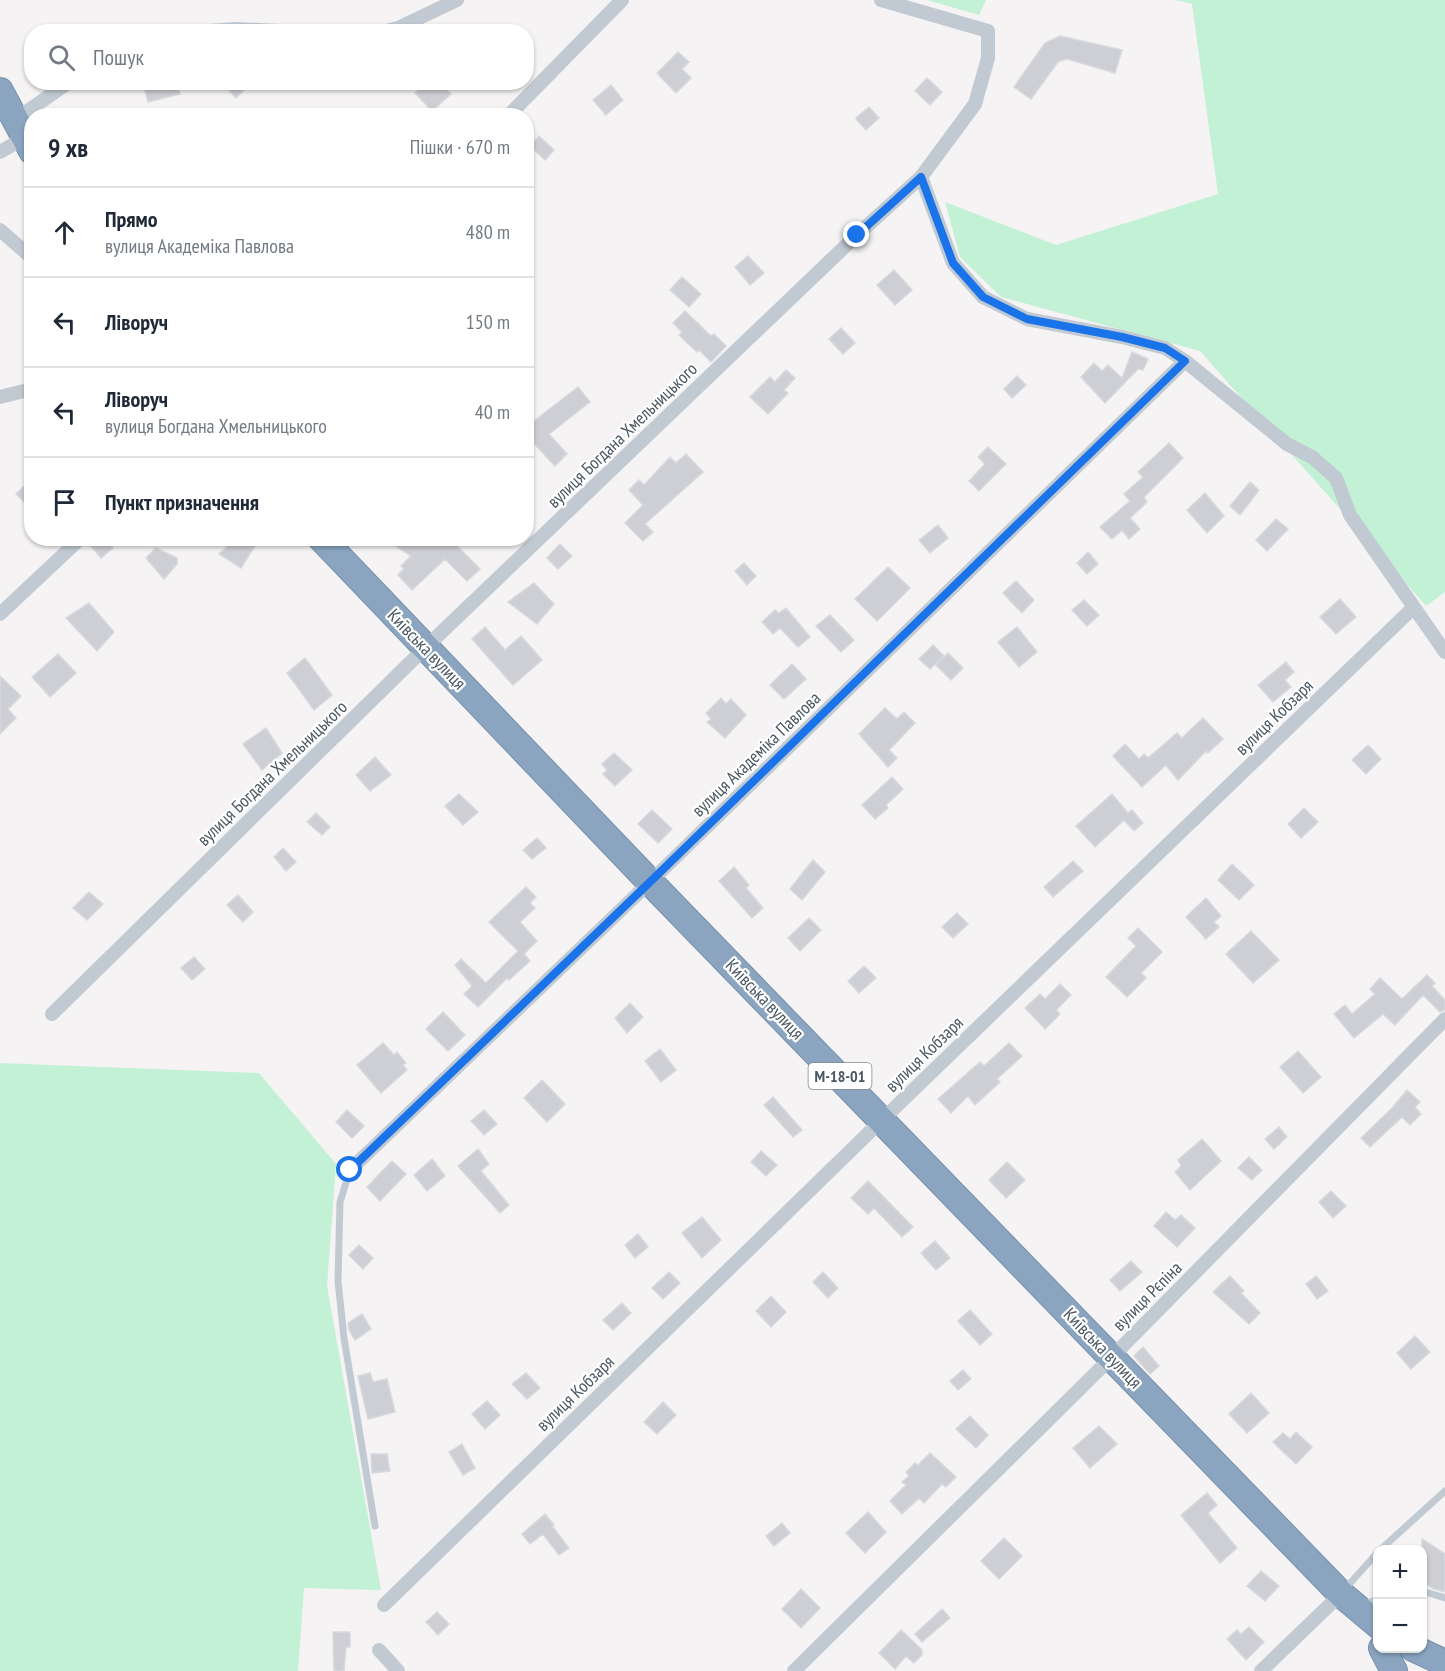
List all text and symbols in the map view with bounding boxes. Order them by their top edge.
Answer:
search box [24,24,534,90]
icon: search [45,41,78,74]
text: Пошук [93,43,144,71]
text: 9 хв [48,131,88,164]
text: Пішки · 670 m [410,134,510,160]
text: Прямо [105,205,158,233]
icon: ahead [48,216,81,249]
text: 480 m [466,219,510,245]
route end [843,221,869,247]
text: вулиця Академіка Павлова [105,233,294,259]
icon: left [48,306,81,339]
text: Ліворуч [105,308,168,336]
text: 150 m [466,309,510,335]
street label: вулиця Богдана Хмельницького [542,357,702,513]
text: Ліворуч [105,385,168,413]
icon: left [48,396,81,429]
text: 40 m [475,399,510,425]
text: вулиця Богдана Хмельницького [105,413,327,439]
icon: arrive [48,486,81,519]
text: Пункт призначення [105,488,259,516]
street label: Київська вулиця [383,604,471,694]
street label: вулиця Кобзаря [1230,674,1318,760]
street label: вулиця Академіка Павлова [687,687,825,821]
street label: вулиця Богдана Хмельницького [192,695,352,851]
street label: Київська вулиця [721,954,809,1044]
street label: вулиця Кобзаря [880,1011,968,1097]
road number: М-18-01 [808,1063,872,1089]
route start [336,1156,362,1182]
street label: вулиця Рєпіна [1107,1256,1187,1336]
street label: Київська вулиця [1059,1303,1147,1393]
street label: вулиця Кобзаря [531,1350,619,1436]
map controls [1373,1545,1427,1653]
button: + [1373,1545,1427,1599]
button: − [1373,1599,1427,1653]

